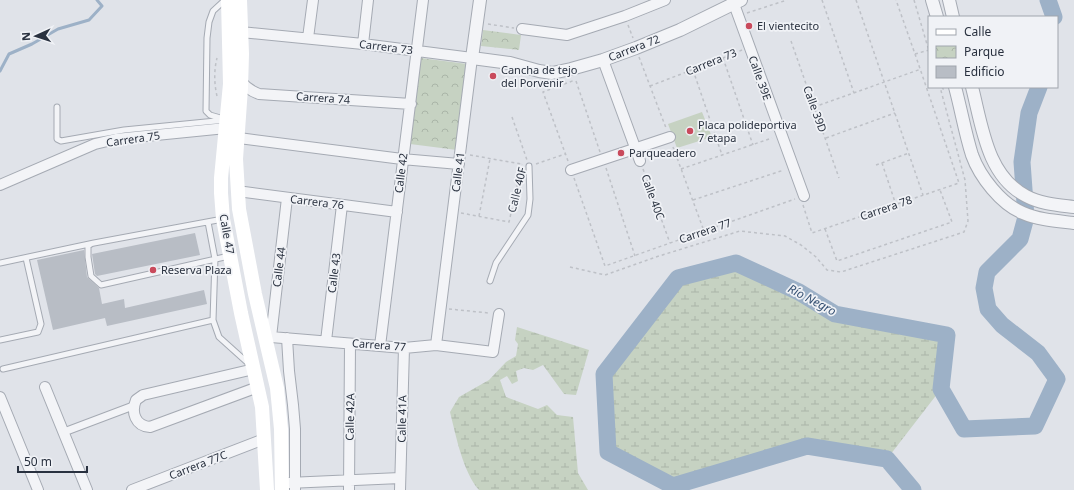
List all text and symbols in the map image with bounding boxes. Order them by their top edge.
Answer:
north arrow [16,16,56,56]
legend [928,16,1058,88]
place label: El vientecito [757,18,820,33]
marker: El vientecito [744,21,754,31]
text: Calle [964,23,992,40]
street label: Carrera 72 [606,31,662,64]
text: N [18,32,33,41]
street label: Carrera 73 [358,36,414,57]
text: Parque [964,43,1005,60]
street label: Carrera 73 [683,44,739,79]
street label: Calle 39E [745,53,775,102]
place label: Cancha de tejo del Porvenir [501,62,578,90]
text: Edificio [964,63,1005,80]
marker: Cancha de tejo del Porvenir [488,71,498,81]
street label: Calle 39D [800,83,831,134]
street label: Carrera 74 [296,88,351,107]
place label: Placa polideportiva 7 etapa [698,117,797,145]
marker: Placa polideportiva 7 etapa [685,126,695,136]
street label: Carrera 75 [105,127,161,150]
place label: Parqueadero [629,145,696,160]
marker: Parqueadero [616,148,626,158]
street label: Calle 41 [448,151,467,193]
street label: Calle 42 [391,152,410,194]
street label: Calle 40F [504,165,529,214]
street label: Calle 40C [638,172,669,222]
street label: Carrera 76 [289,191,345,212]
street label: Carrera 78 [858,192,914,223]
street label: Calle 47 [217,213,238,255]
street label: Carrera 77 [677,215,733,246]
street label: Calle 44 [269,245,288,288]
street label: Calle 43 [324,252,343,294]
place label: Reserva Plaza [161,262,232,277]
marker: Reserva Plaza [148,265,158,275]
water label: Río Negro [785,280,840,320]
street label: Carrera 77 [352,335,407,354]
street label: Calle 42A [342,392,357,441]
street label: Calle 41A [394,394,409,443]
street label: Carrera 77C [167,447,229,482]
scale bar [18,448,87,474]
text: 50 m [24,453,52,470]

